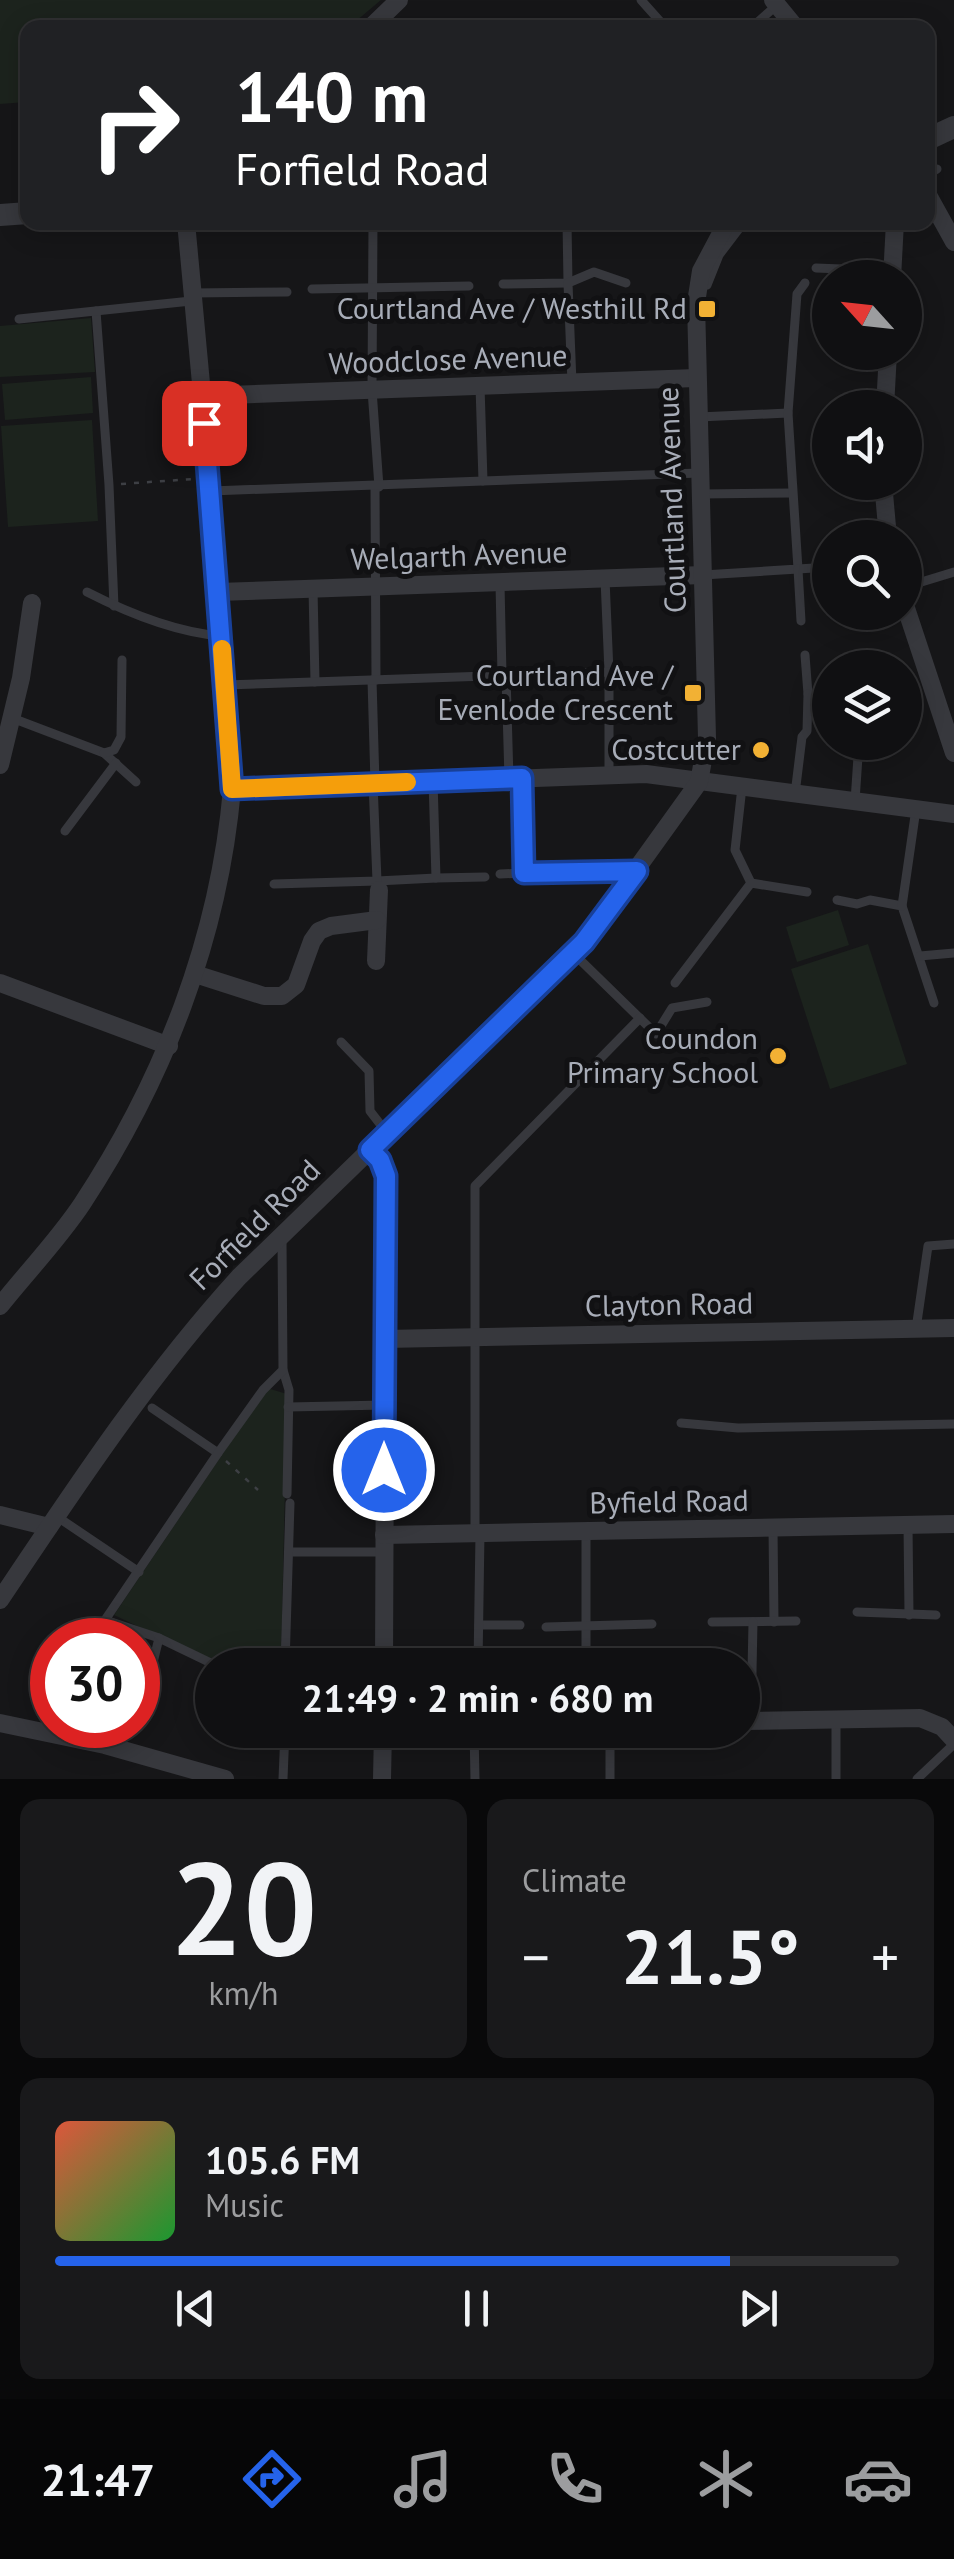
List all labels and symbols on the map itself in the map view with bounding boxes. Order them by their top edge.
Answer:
north arrow [812,260,922,370]
place label: Courtland Ave / Westhill Rd [337,288,687,327]
marker: Courtland Ave / Westhill Rd [696,298,718,320]
street label: Woodclose Avenue [328,335,568,382]
pin [162,381,247,466]
street label: Courtland Avenue [647,386,694,614]
street label: Welgarth Avenue [350,531,568,578]
place label: Courtland Ave / Evenlode Crescent [438,655,674,728]
marker: Courtland Ave / Evenlode Crescent [682,682,704,704]
place label: Costcutter [611,729,741,768]
marker: Costcutter [750,739,772,761]
place label: Coundon Primary School [567,1018,758,1091]
marker: Coundon Primary School [767,1045,789,1067]
street label: Forfield Road [180,1150,328,1298]
street label: Clayton Road [584,1283,754,1324]
position arrow [332,1418,436,1522]
street label: Byfield Road [589,1480,749,1521]
speed limit sign: 30 [30,1618,160,1748]

